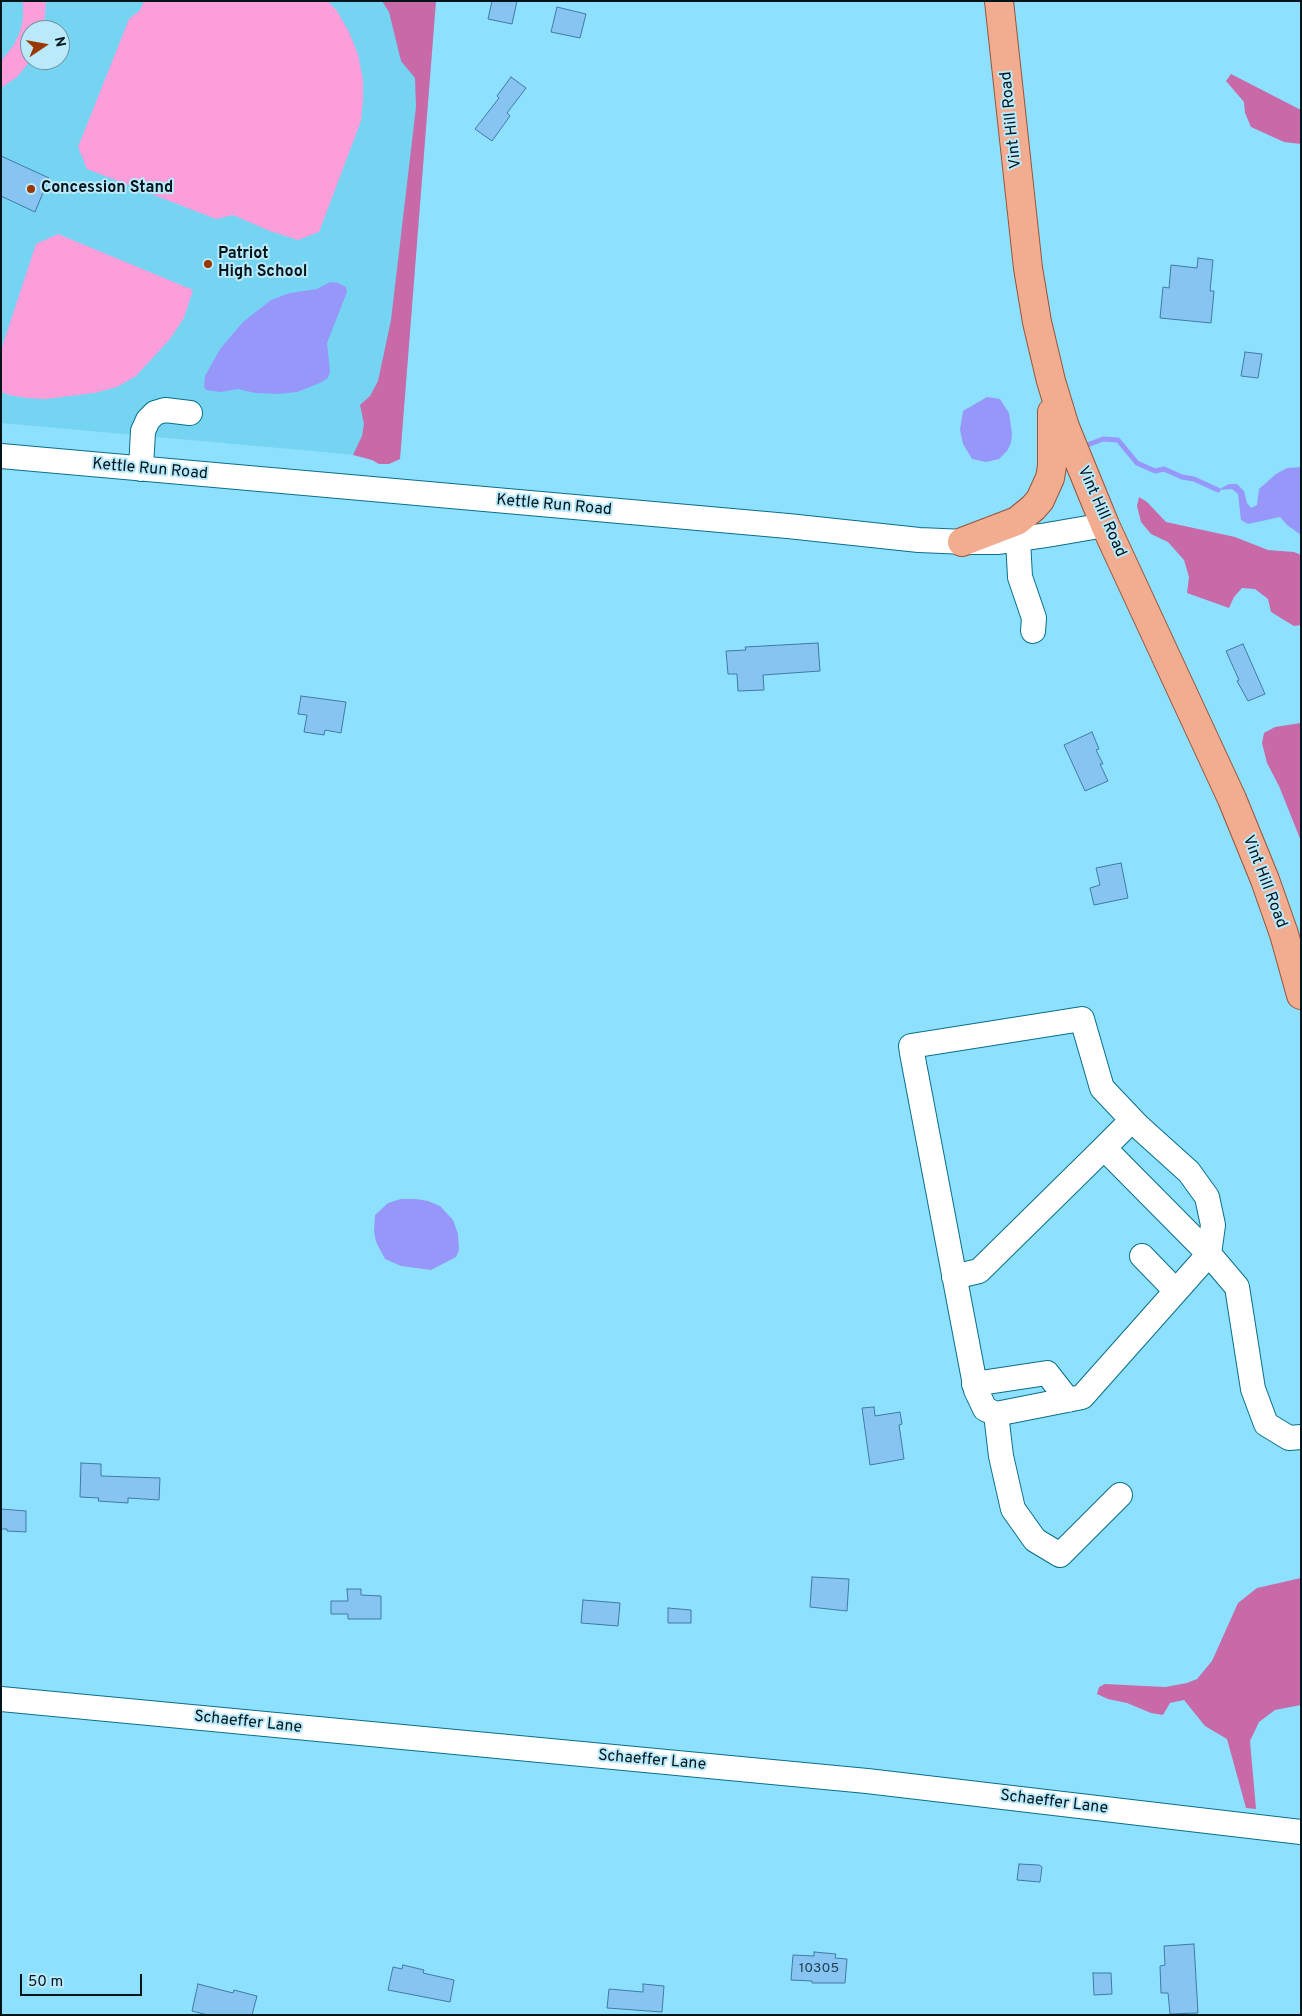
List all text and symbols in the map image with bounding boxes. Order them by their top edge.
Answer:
north arrow [20,20,70,70]
text: N [50,35,69,49]
street label: Vint Hill Road [997,71,1027,169]
place label: Concession Stand [41,179,173,199]
marker: Concession Stand [25,183,37,195]
place label: Patriot High School [218,245,307,283]
marker: Patriot High School [202,258,214,270]
street label: Kettle Run Road [91,455,209,485]
street label: Vint Hill Road [1072,464,1130,560]
street label: Kettle Run Road [495,491,613,521]
street label: Vint Hill Road [1238,833,1290,931]
street label: Schaeffer Lane [193,1708,303,1738]
street label: Schaeffer Lane [597,1747,707,1775]
street label: Schaeffer Lane [999,1787,1109,1819]
house number: 10305 [799,1961,839,1977]
scale bar [22,1964,145,1996]
text: 50 m [28,1973,63,1992]

